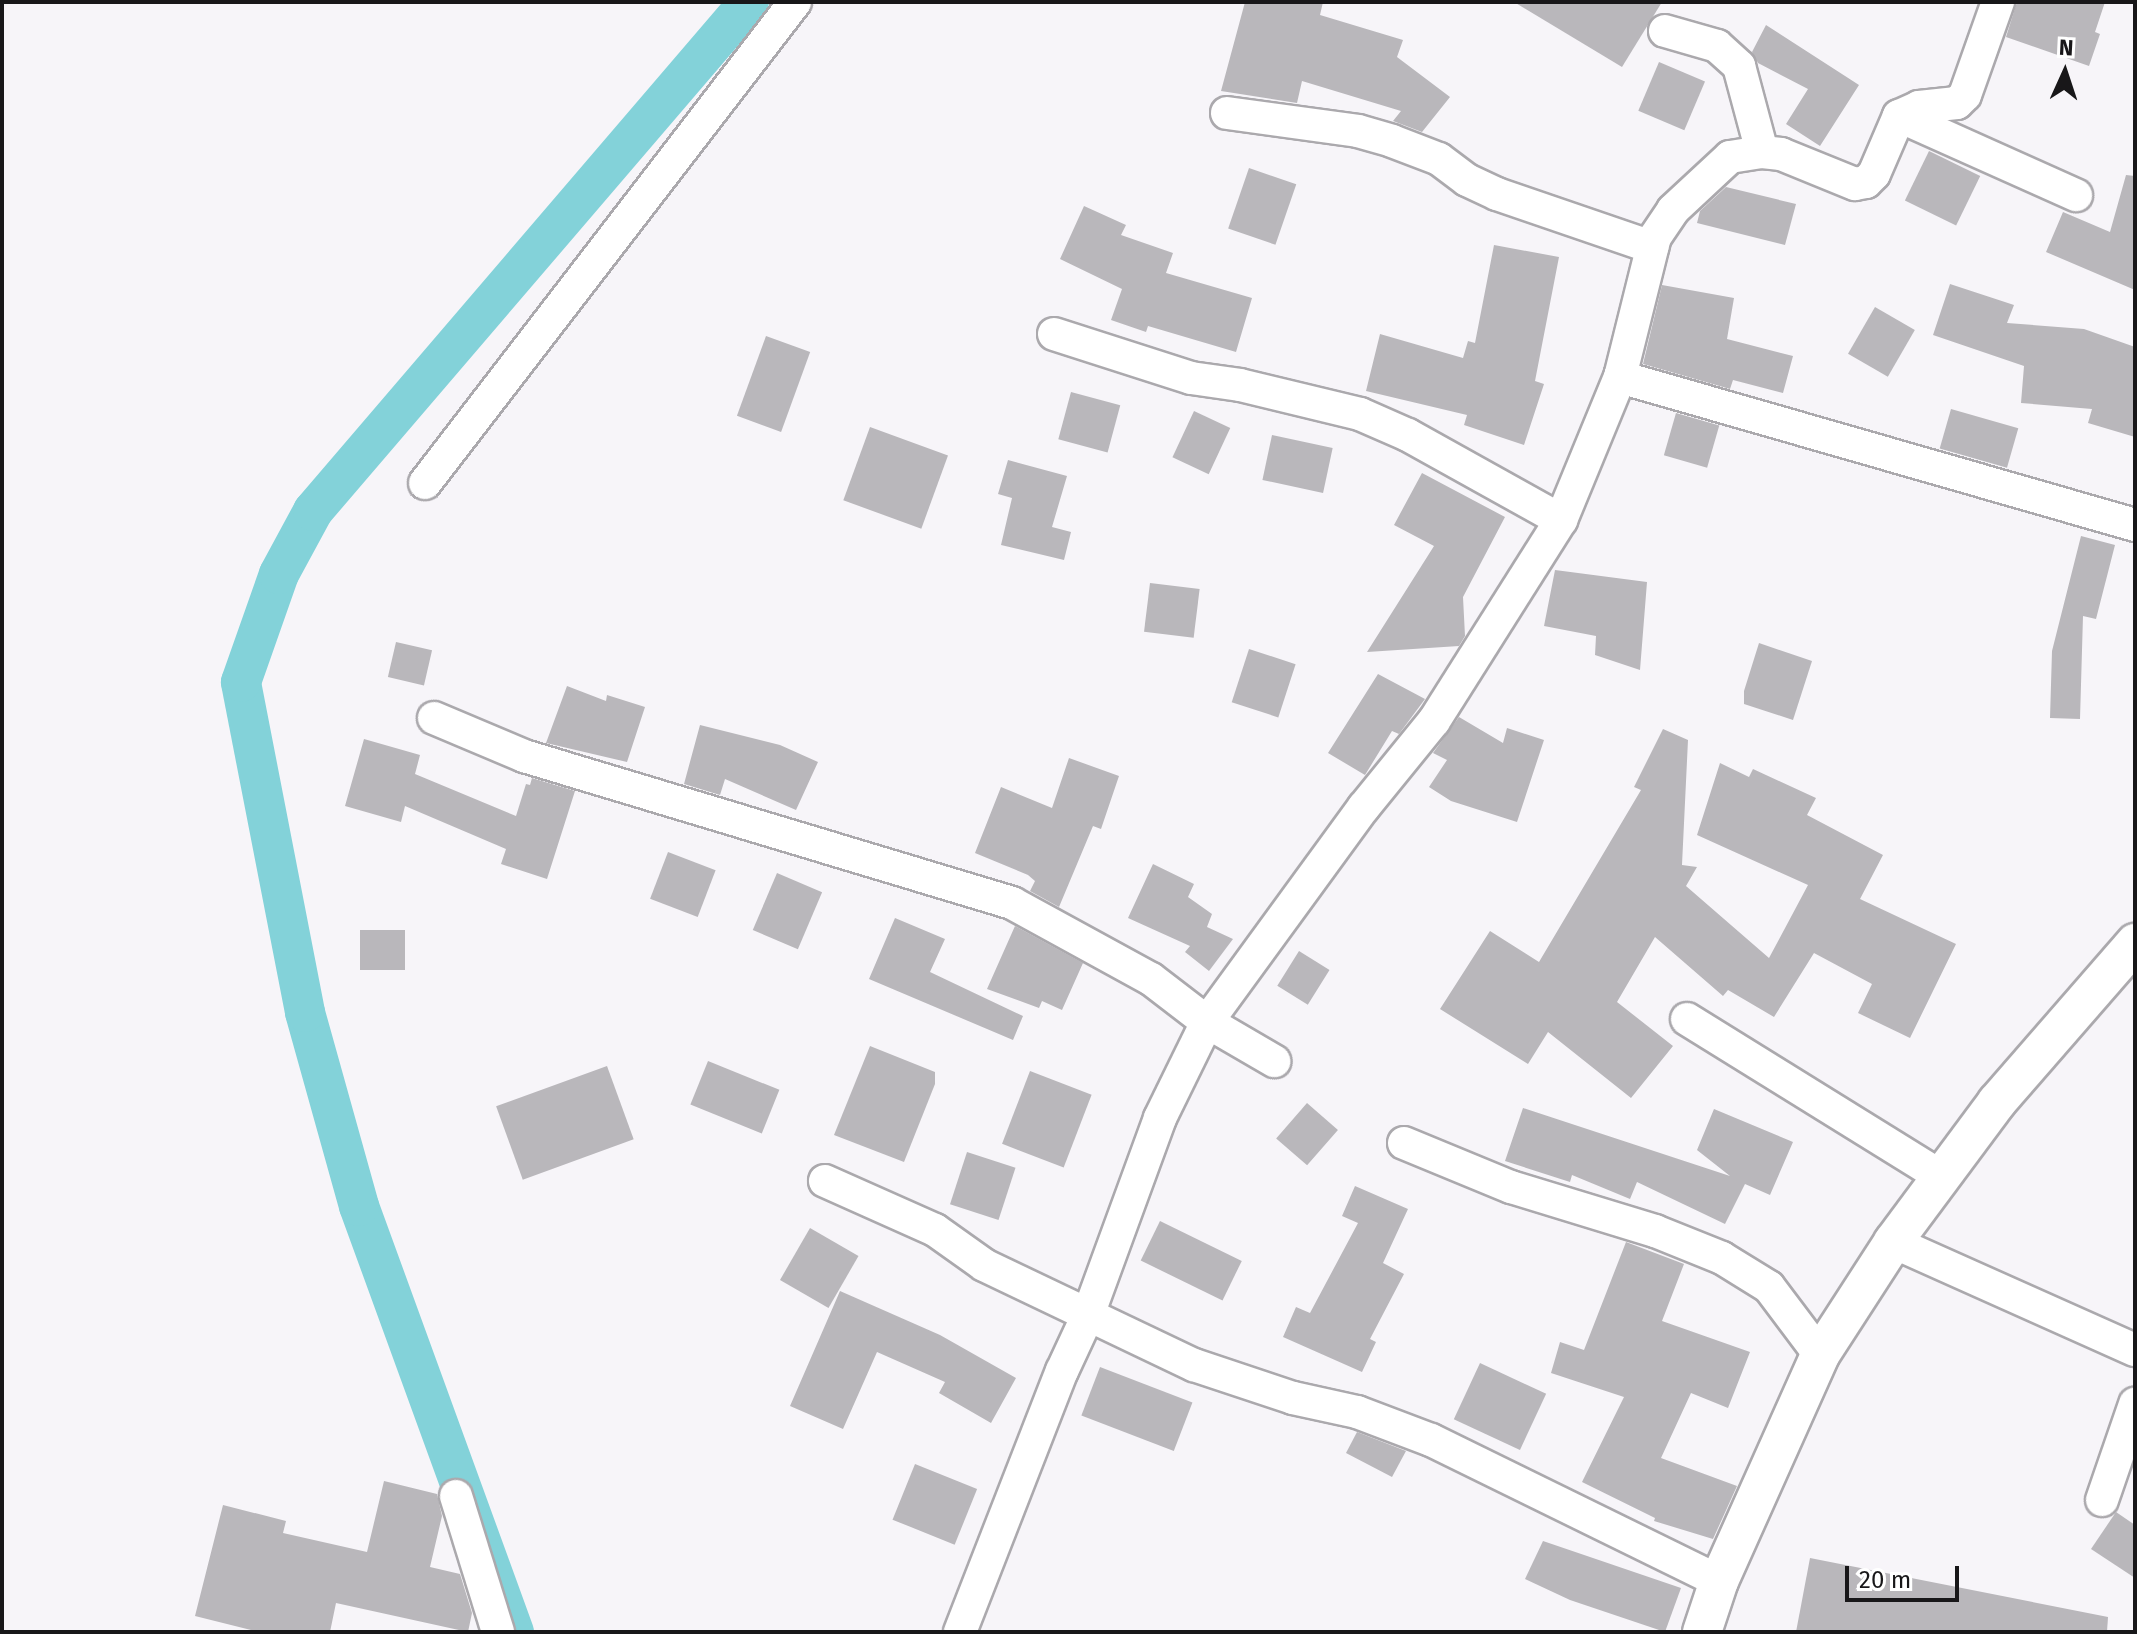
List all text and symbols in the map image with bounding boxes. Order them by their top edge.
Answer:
north arrow [2025,32,2105,112]
text: N [2058,34,2074,61]
scale bar [1849,1550,1963,1600]
text: 20 m [1859,1566,1911,1594]

